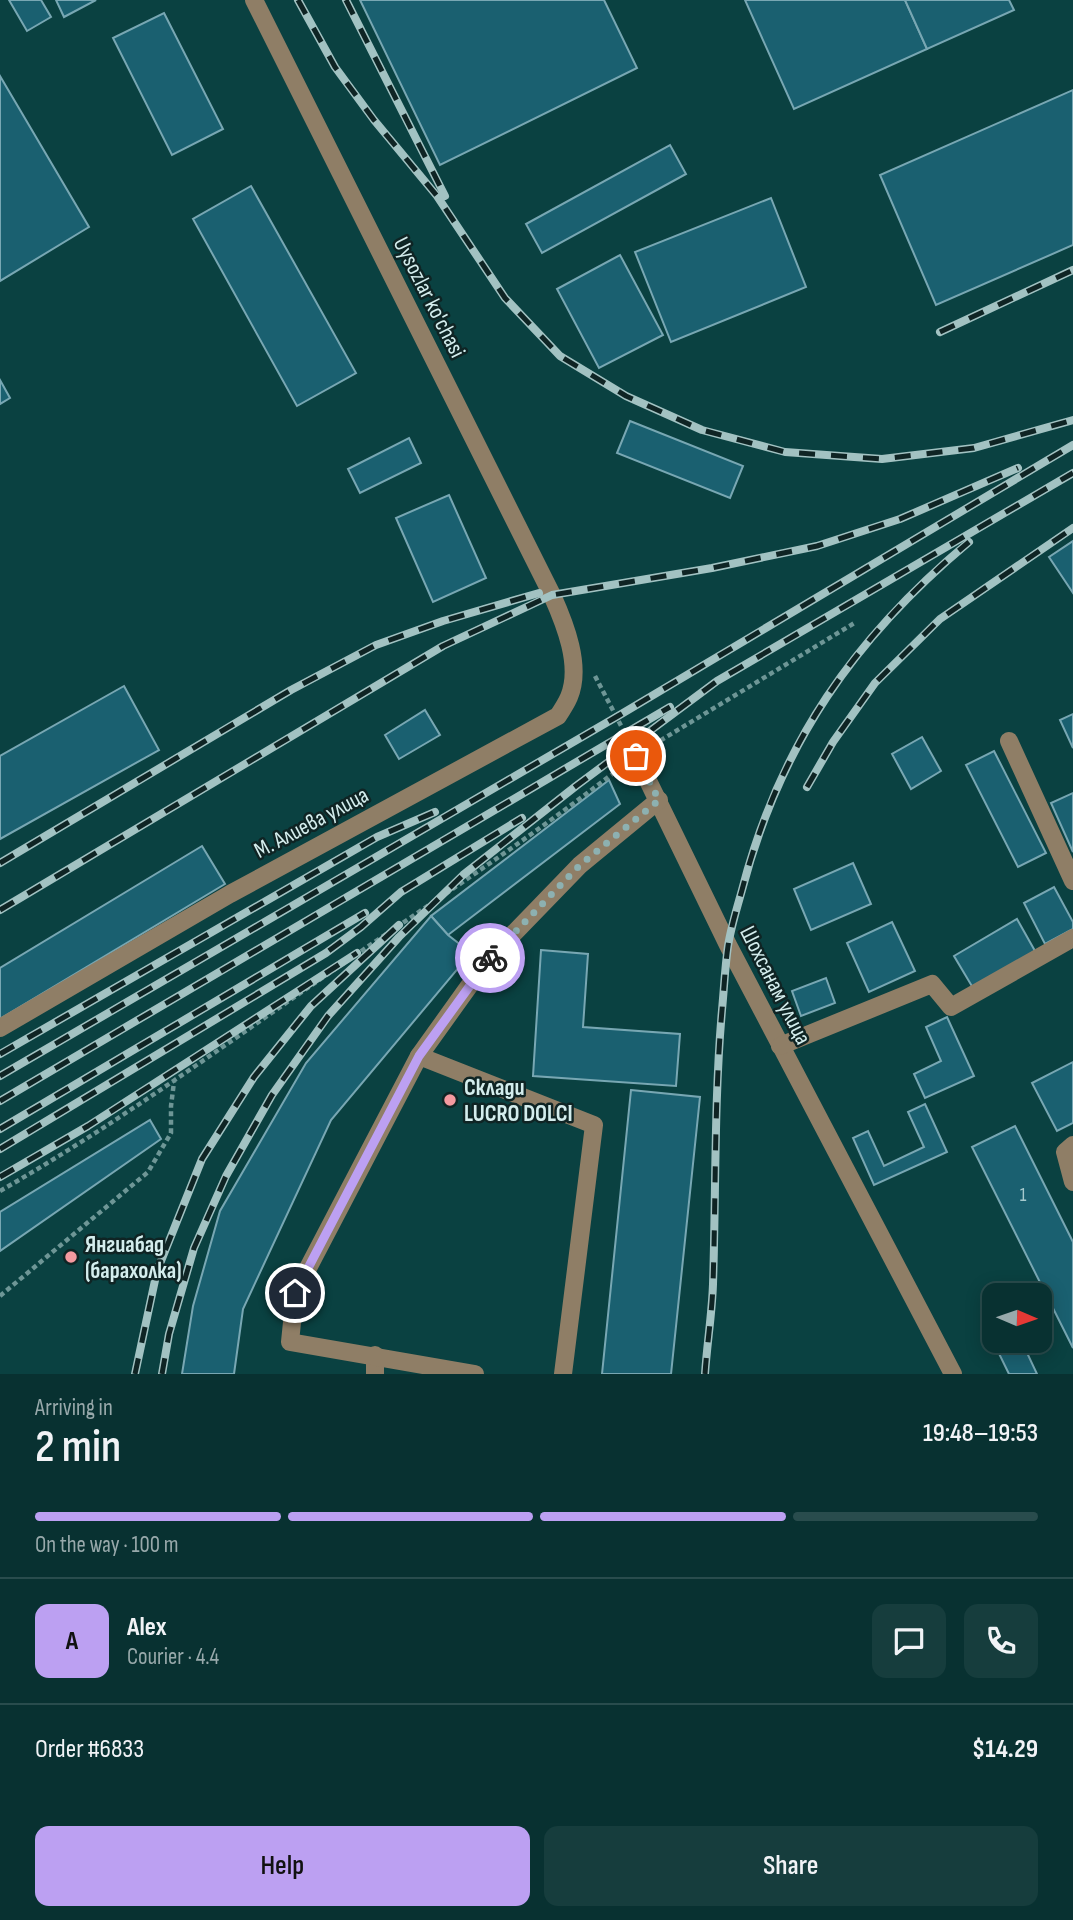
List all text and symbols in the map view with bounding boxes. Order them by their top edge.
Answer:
street label: Uysozlar ko'chasi [387,232,471,362]
pin [606,726,666,786]
icon: bag [617,737,655,775]
street label: М. Алиева улица [250,781,373,865]
street label: Шохсанам улица [733,921,817,1049]
courier [455,923,525,993]
icon: bike [471,939,509,977]
place label: Склади LUCRO DOLCI [464,1074,573,1128]
marker: Склади LUCRO DOLCI [442,1092,458,1108]
house number: 1 [1020,1184,1027,1207]
place label: Янгиабад (барахолка) [85,1231,182,1285]
marker: Янгиабад (барахолка) [63,1249,79,1265]
pin [265,1263,325,1323]
icon: home [276,1274,314,1312]
north arrow [982,1283,1052,1353]
map controls [982,1283,1052,1353]
text: Arriving in [35,1394,113,1422]
text: 19:48–19:53 [923,1418,1038,1449]
text: 2 min [35,1420,121,1475]
text: On the way · 100 m [35,1531,179,1559]
button: chat [872,1604,946,1678]
button: phone [964,1604,1038,1678]
text: Alex [127,1612,167,1643]
text: A [66,1626,78,1657]
text: Courier · 4.4 [127,1643,219,1671]
text: Order #6833 [35,1734,144,1765]
text: $14.29 [972,1734,1038,1765]
button: Help [35,1826,530,1906]
button: Share [544,1826,1038,1906]

